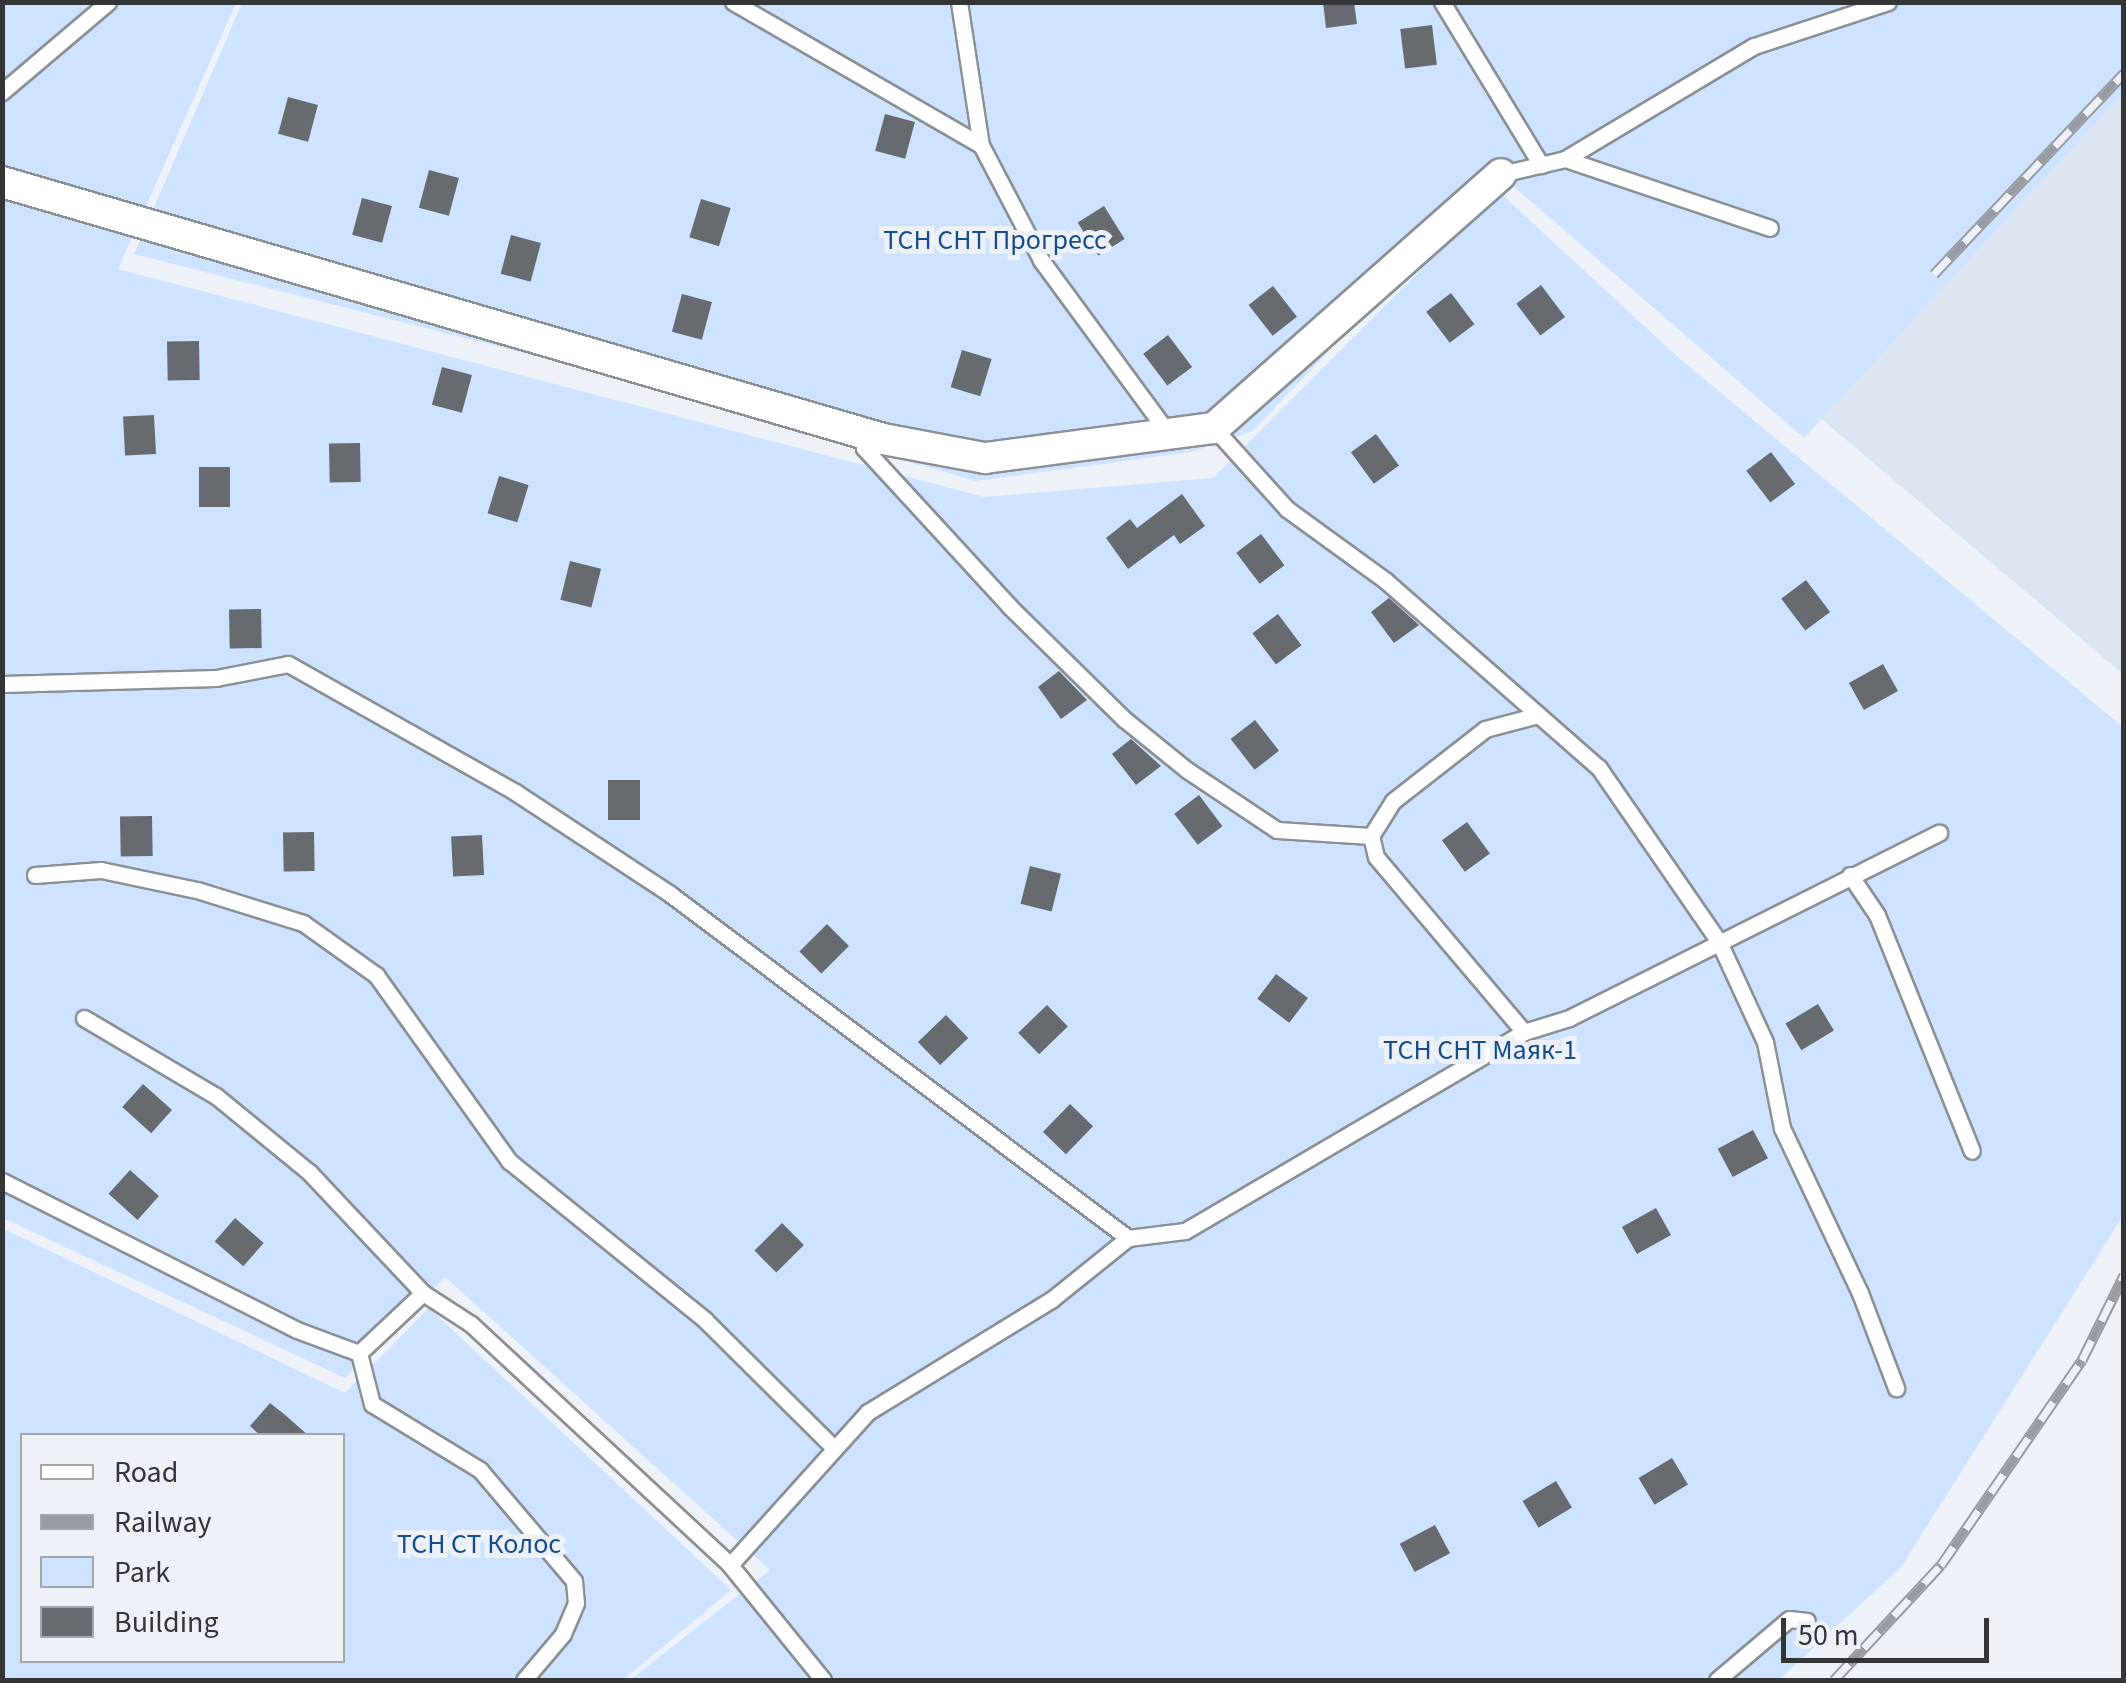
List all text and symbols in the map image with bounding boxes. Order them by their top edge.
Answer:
park label: ТСН СНТ Прогресс [883,223,1107,257]
park label: ТСН СНТ Маяк-1 [1383,1033,1577,1067]
legend [20,1433,345,1663]
text: Road [114,1451,178,1494]
text: Railway [114,1501,212,1544]
park label: ТСН СТ Колос [397,1527,561,1561]
text: Park [114,1551,170,1594]
scale bar [1786,1598,1994,1660]
text: Building [114,1601,219,1644]
text: 50 m [1798,1614,1859,1657]

